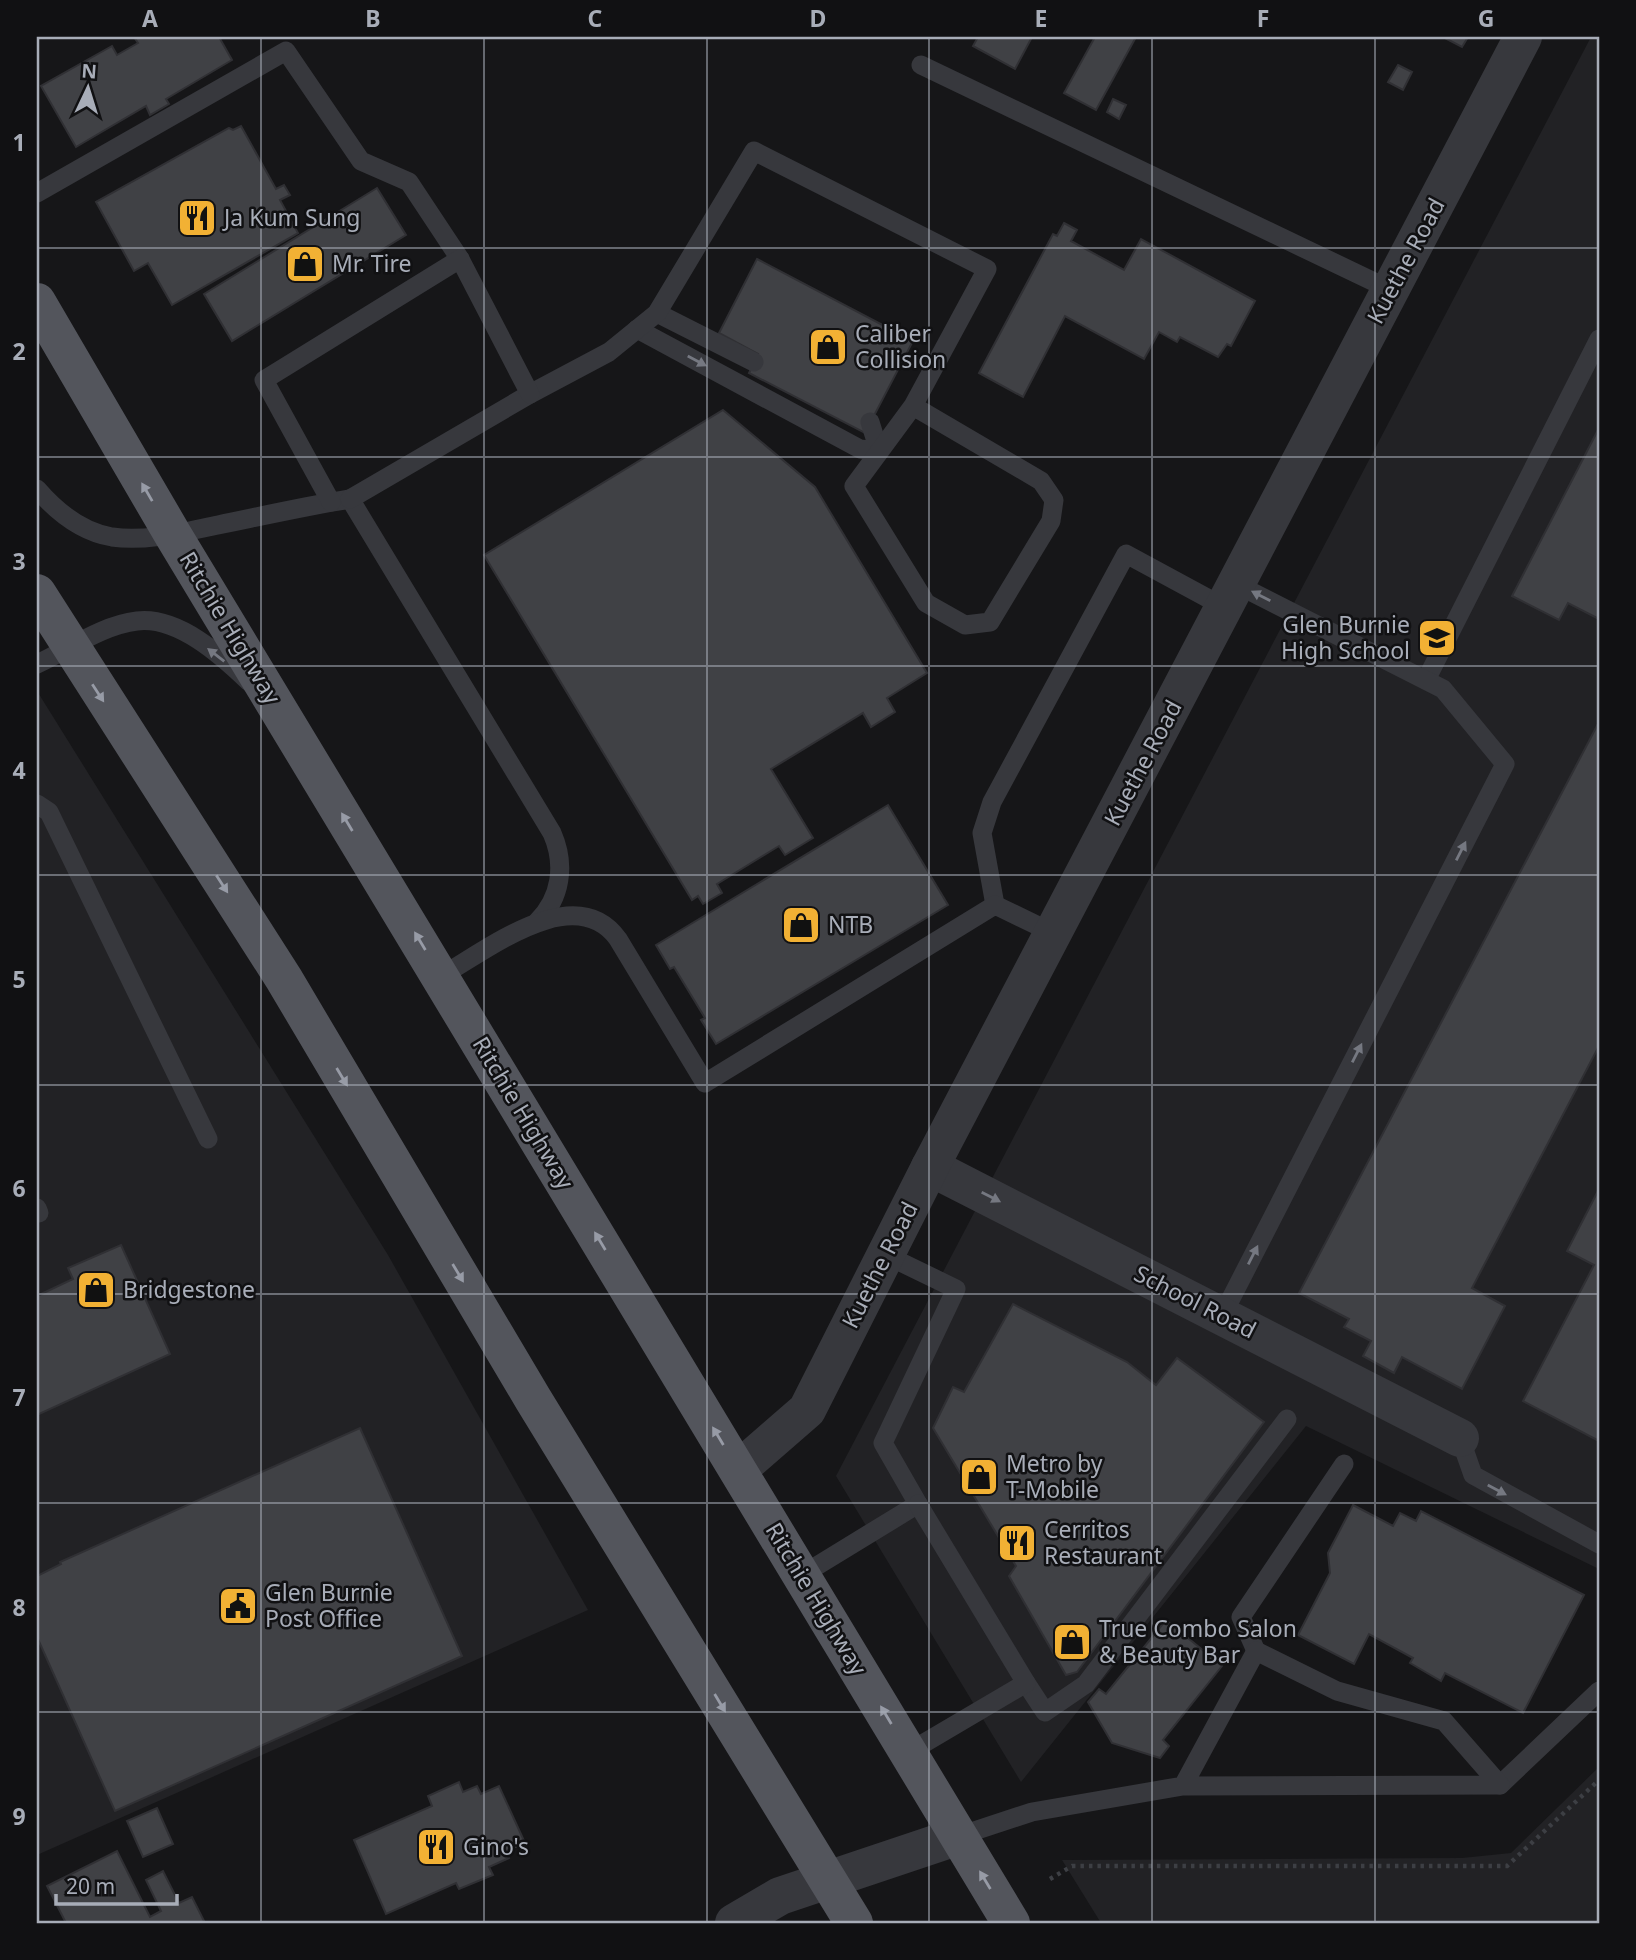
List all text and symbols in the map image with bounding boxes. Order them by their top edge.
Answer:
text: A [142,2,158,34]
text: B [365,2,381,34]
text: C [588,2,603,34]
text: D [810,2,826,34]
text: E [1035,2,1047,34]
text: F [1257,2,1269,34]
text: G [1478,2,1494,34]
north arrow [52,52,122,122]
text: N [81,58,98,85]
text: 1 [12,126,26,158]
street label: Kuethe Road [1359,192,1452,329]
restaurant icon: Ja Kum Sung [176,197,218,239]
place label: Ja Kum Sung [222,201,360,233]
shop icon: Mr. Tire [284,243,326,285]
place label: Mr. Tire [332,247,412,279]
place label: Caliber Collision [855,317,946,375]
shop icon: Caliber Collision [807,326,849,368]
text: 2 [12,335,26,367]
one-way arrow [687,356,707,367]
one-way arrow [141,482,154,501]
text: 3 [12,545,26,577]
street label: Ritchie Highway [173,545,289,710]
one-way arrow [1251,591,1271,602]
place label: Glen Burnie High School [1281,608,1410,666]
school or university icon: Glen Burnie High School [1416,617,1458,659]
one-way arrow [207,649,225,663]
one-way arrow [92,683,105,703]
street label: Kuethe Road [1096,694,1189,831]
text: 4 [12,754,26,786]
one-way arrow [341,812,353,831]
one-way arrow [1455,841,1467,860]
one-way arrow [216,874,229,894]
shop icon: NTB [780,904,822,946]
place label: NTB [828,908,873,940]
one-way arrow [413,932,426,951]
text: 5 [12,963,26,995]
street label: Ritchie Highway [466,1030,582,1195]
one-way arrow [1352,1043,1363,1063]
one-way arrow [336,1068,348,1087]
text: 6 [12,1172,26,1204]
one-way arrow [981,1192,1001,1203]
street label: Kuethe Road [833,1196,925,1333]
one-way arrow [594,1232,607,1251]
one-way arrow [1247,1245,1259,1265]
street label: School Road [1129,1257,1262,1346]
one-way arrow [452,1263,464,1282]
shop icon: Bridgestone [75,1269,117,1311]
place label: Bridgestone [123,1273,255,1305]
text: 7 [12,1381,26,1413]
one-way arrow [711,1426,724,1445]
place label: Metro by T-Mobile [1006,1447,1103,1505]
shop icon: Metro by T-Mobile [958,1456,1000,1498]
one-way arrow [1487,1485,1507,1496]
place label: Cerritos Restaurant [1044,1513,1162,1571]
street label: Ritchie Highway [759,1516,875,1681]
restaurant icon: Cerritos Restaurant [996,1522,1038,1564]
place label: Glen Burnie Post Office [265,1576,393,1634]
public building icon: Glen Burnie Post Office [217,1585,259,1627]
text: 8 [12,1591,26,1623]
place label: True Combo Salon & Beauty Bar [1099,1612,1297,1670]
shop icon: True Combo Salon & Beauty Bar [1051,1621,1093,1663]
one-way arrow [713,1693,726,1713]
one-way arrow [880,1705,892,1724]
text: 9 [12,1800,26,1832]
restaurant icon: Gino's [415,1826,457,1868]
place label: Gino's [463,1830,529,1862]
scale bar [56,1862,177,1906]
one-way arrow [979,1870,992,1889]
text: 20 m [66,1872,115,1900]

